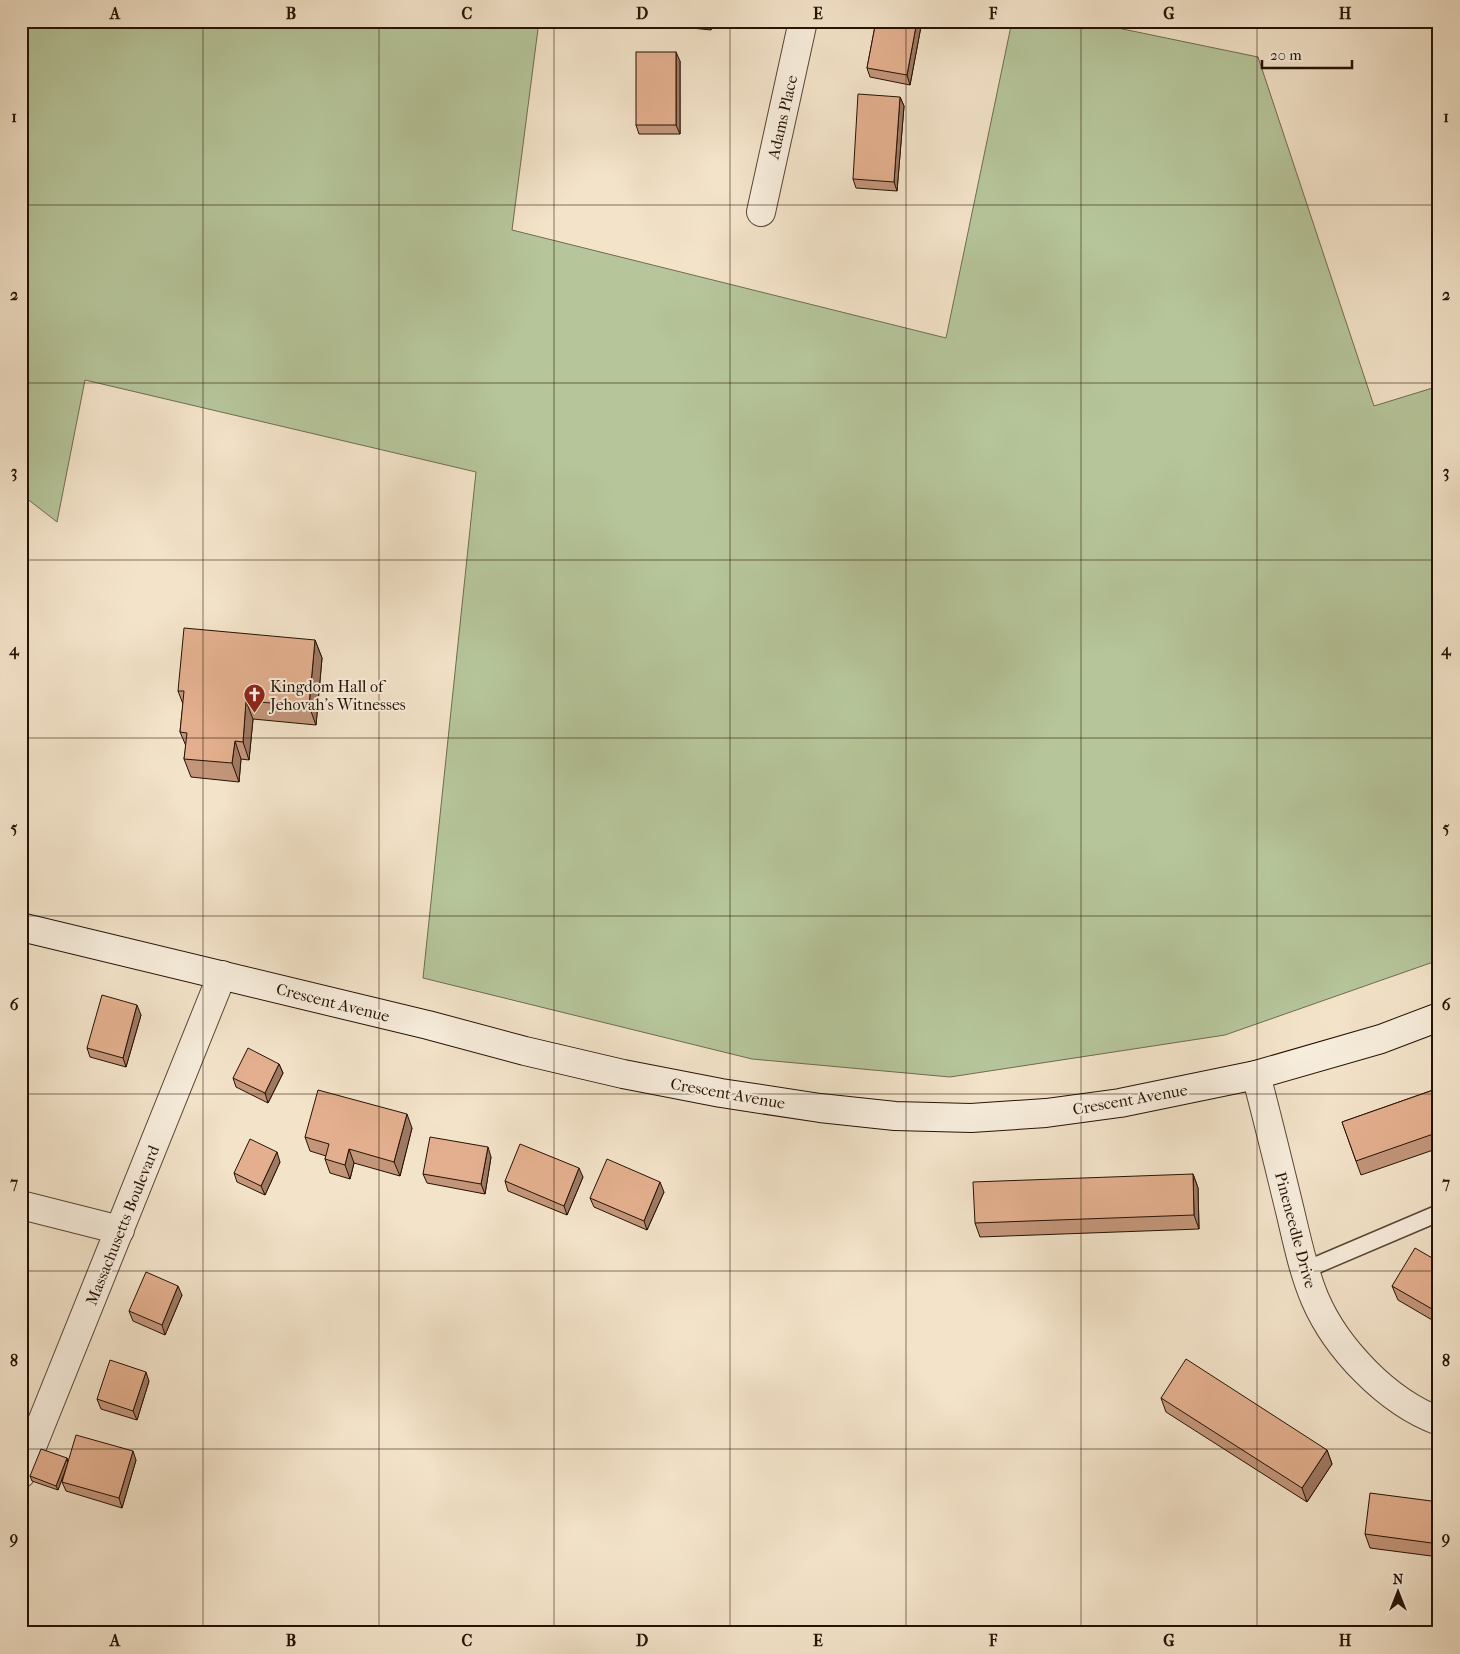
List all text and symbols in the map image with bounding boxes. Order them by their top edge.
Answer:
text: A [109,4,121,23]
text: B [286,4,296,23]
text: C [462,4,473,23]
text: D [636,4,648,23]
text: E [813,4,823,23]
text: F [988,4,998,23]
text: G [1163,4,1175,23]
text: H [1339,4,1352,23]
scale bar [1262,38,1352,70]
text: 20 m [1270,46,1302,64]
street label: Adams Place [763,73,801,162]
text: 1 [11,107,17,126]
text: 1 [1443,107,1449,126]
text: 2 [10,285,18,304]
text: 2 [1442,285,1450,304]
text: 3 [11,462,17,482]
text: 3 [1443,462,1449,482]
text: 4 [8,640,20,660]
text: 4 [1440,640,1452,660]
place label: Kingdom Hall of Jehovah’s Witnesses [268,677,406,714]
church icon: Kingdom Hall of Jehovah’s Witnesses [242,683,266,714]
text: 5 [11,818,18,837]
text: 5 [1443,818,1450,837]
street label: Crescent Avenue [274,979,392,1026]
text: 6 [10,995,19,1014]
text: 6 [1442,995,1451,1014]
street label: Crescent Avenue [669,1074,787,1113]
street label: Crescent Avenue [1071,1080,1189,1119]
street label: Massachusetts Boulevard [82,1142,163,1308]
street label: Pineneedle Drive [1271,1170,1320,1291]
text: 7 [9,1173,18,1192]
text: 7 [1441,1173,1450,1192]
text: 8 [10,1351,18,1370]
text: 8 [1442,1351,1450,1370]
text: 9 [9,1528,18,1548]
text: 9 [1441,1528,1450,1548]
north arrow [1372,1566,1422,1616]
text: N [1393,1571,1404,1588]
text: A [109,1631,121,1650]
text: B [286,1631,296,1650]
text: C [462,1631,473,1650]
text: D [636,1631,648,1650]
text: E [813,1631,823,1650]
text: F [988,1631,998,1650]
text: G [1163,1631,1175,1650]
text: H [1339,1631,1352,1650]

